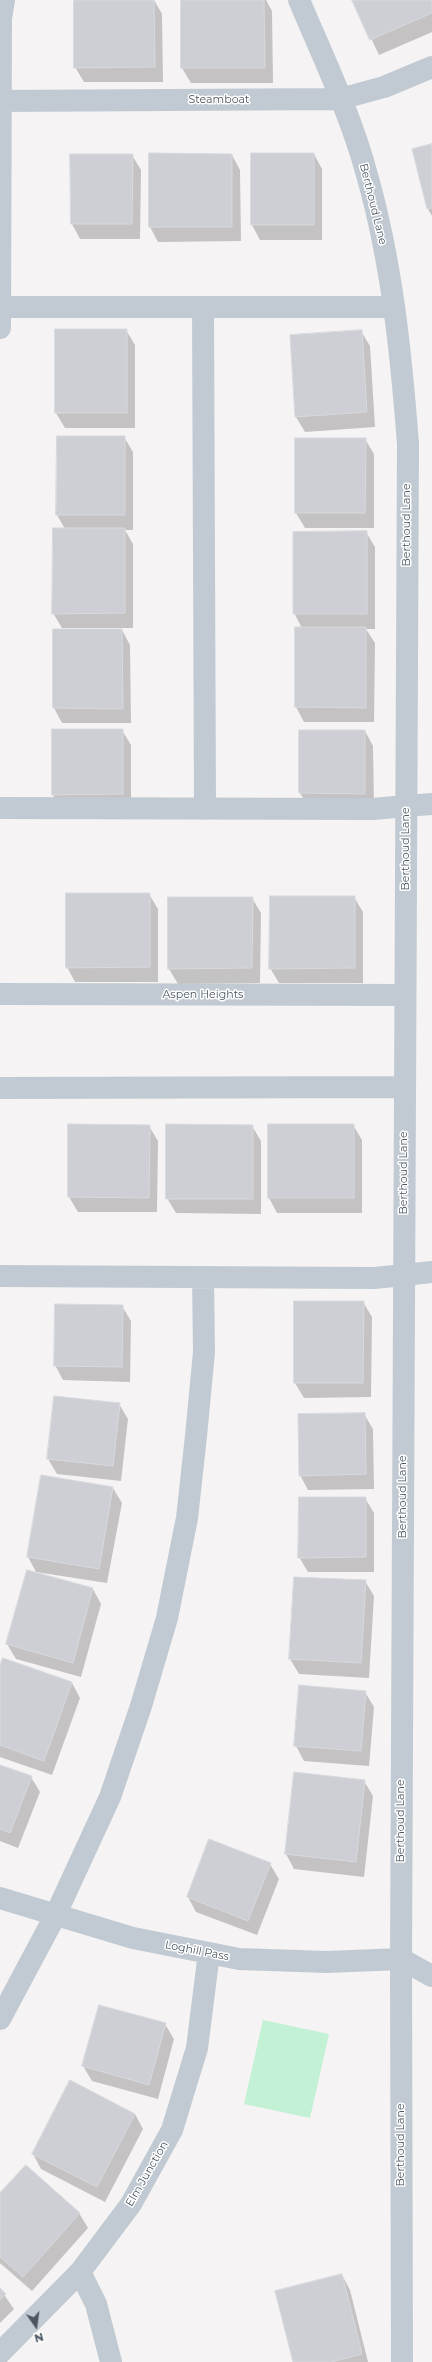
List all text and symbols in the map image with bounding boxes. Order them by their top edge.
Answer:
street label: Steamboat [189,93,249,107]
street label: Berthoud Lane [357,162,389,246]
street label: Berthoud Lane [400,483,414,567]
street label: Berthoud Lane [399,807,413,891]
street label: Aspen Heights [163,988,243,1002]
street label: Berthoud Lane [397,1131,411,1215]
street label: Berthoud Lane [396,1455,410,1539]
street label: Berthoud Lane [394,1779,408,1863]
street label: Loghill Pass [164,1938,230,1964]
street label: Berthoud Lane [394,2103,408,2187]
street label: Elm Junction [123,2139,171,2209]
north arrow [16,2306,56,2346]
text: N [33,2330,45,2346]

